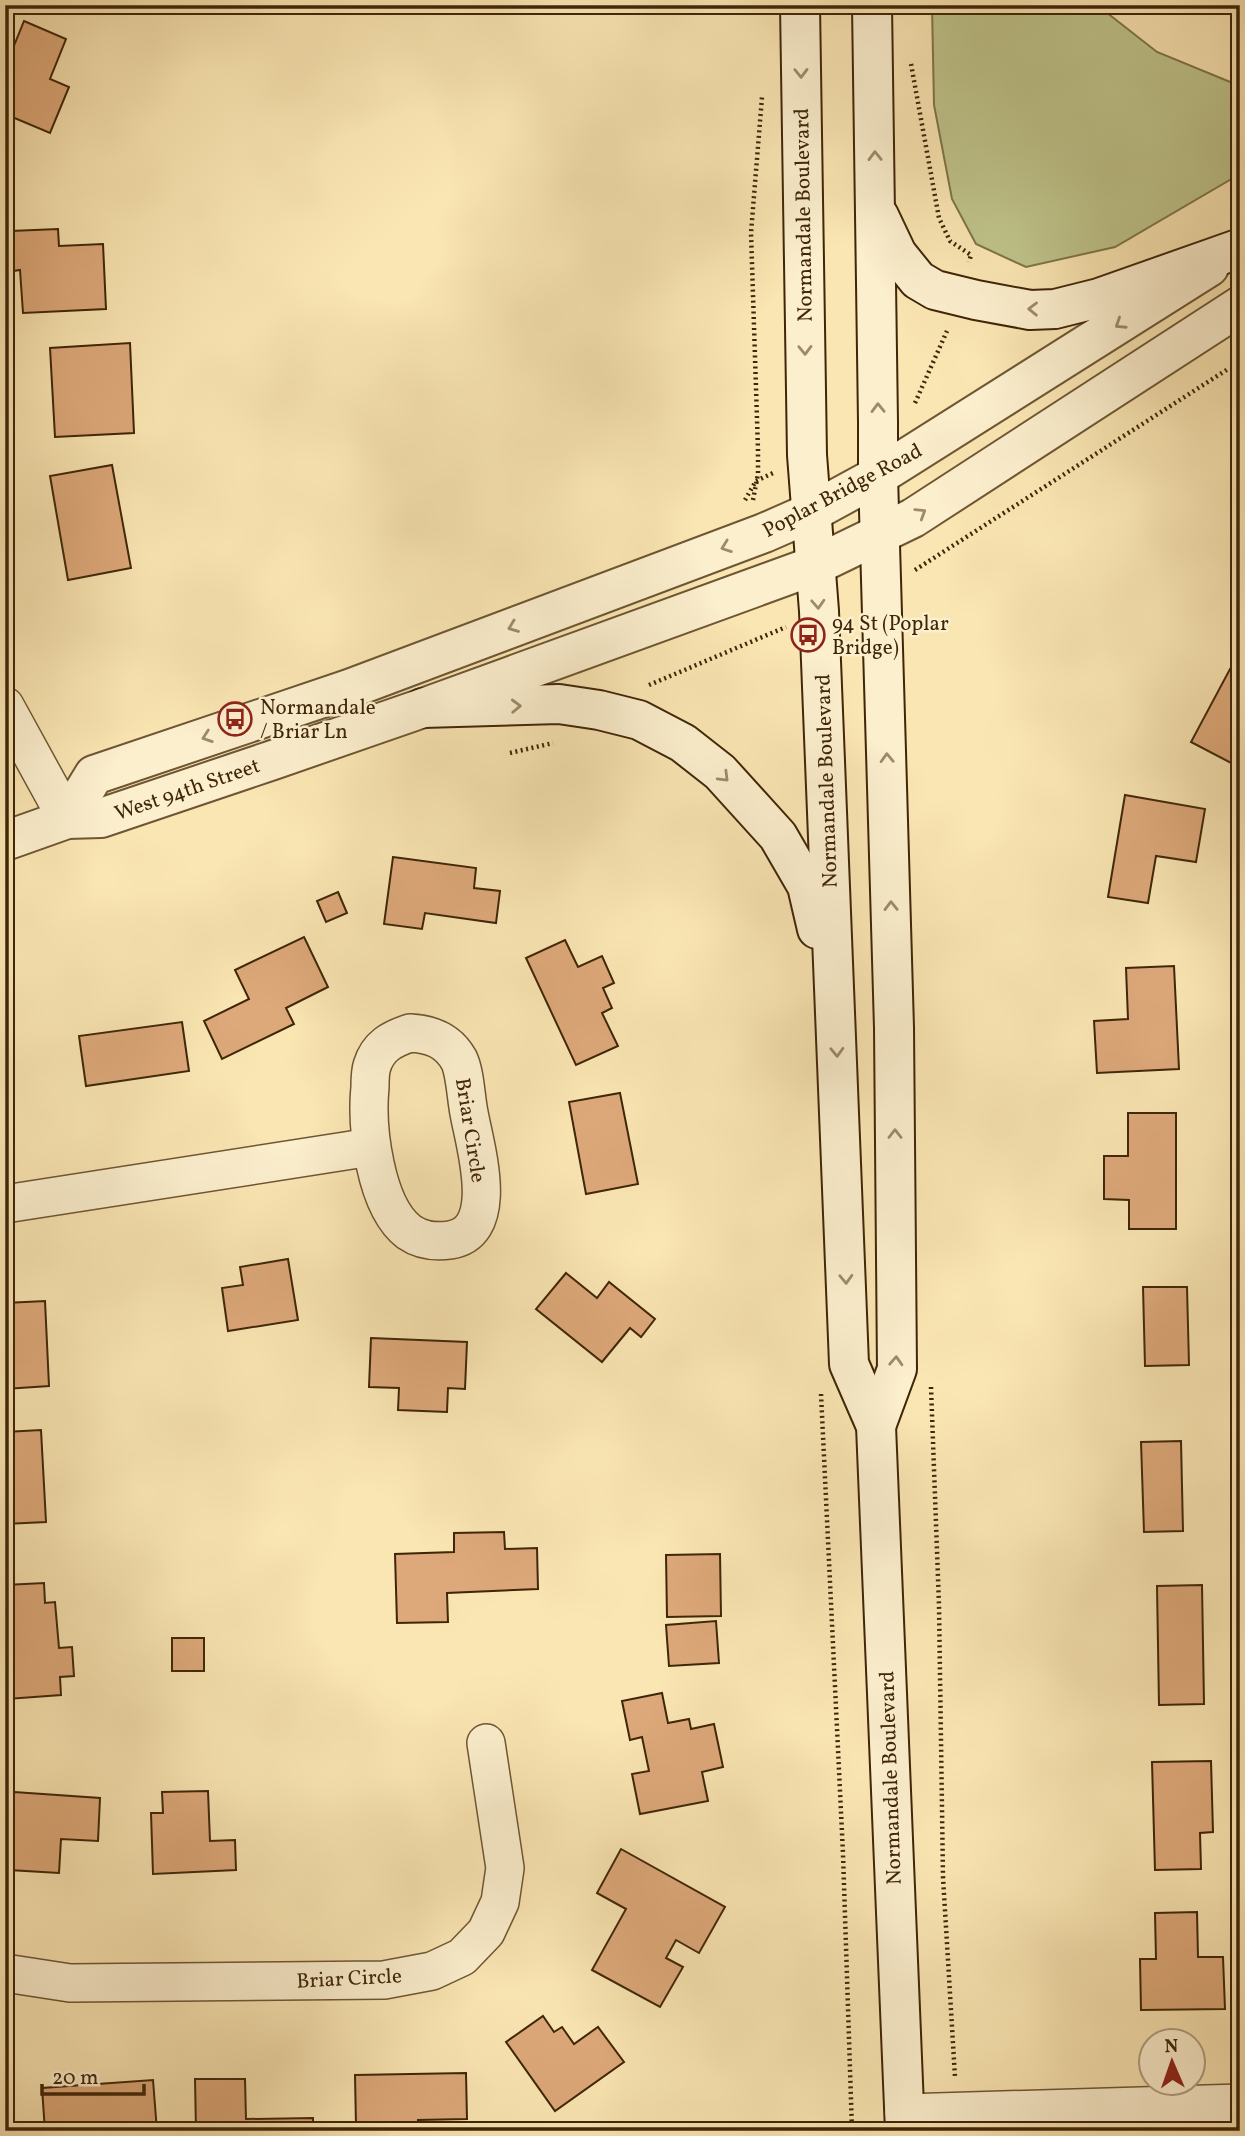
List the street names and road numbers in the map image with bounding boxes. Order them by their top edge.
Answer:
street label: Normandale Boulevard [788,108,821,322]
street label: Poplar Bridge Road [758,437,928,546]
street label: Normandale Boulevard [809,673,846,888]
street label: West 94th Street [111,752,264,829]
street label: Briar Circle [447,1076,492,1185]
street label: Normandale Boulevard [873,1670,910,1885]
street label: Briar Circle [296,1962,403,1997]

